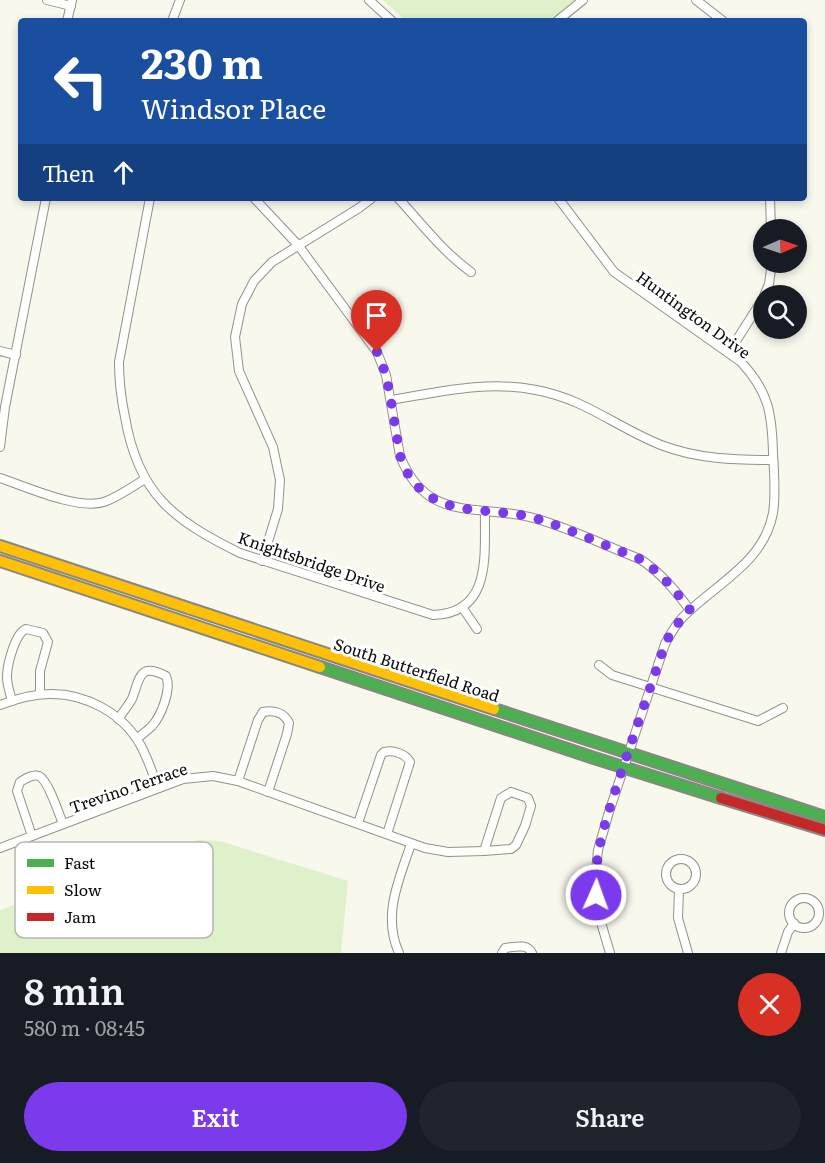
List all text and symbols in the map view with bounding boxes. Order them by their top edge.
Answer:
text: 230 m [141,30,263,92]
icon: left [42,42,120,120]
text: Windsor Place [141,87,326,127]
text: Then [42,156,95,189]
icon: ahead [107,156,140,189]
north arrow [753,219,807,273]
map controls [753,219,807,339]
street label: Huntington Drive [632,264,756,364]
button: search [753,285,807,339]
pin [351,290,402,352]
icon: arrive [360,299,393,332]
street label: Knightsbridge Drive [235,525,389,597]
street label: South Butterfield Road [331,631,503,707]
street label: Trevino Terrace [66,756,190,818]
legend [15,842,213,938]
text: Fast [64,850,96,874]
position arrow [564,863,628,927]
text: Slow [64,877,102,901]
text: Jam [64,904,97,928]
text: 8 min [24,963,125,1016]
button: close [738,973,801,1036]
text: 580 m · 08:45 [24,1012,145,1042]
button: Exit [24,1082,407,1151]
button: Share [419,1082,801,1151]

